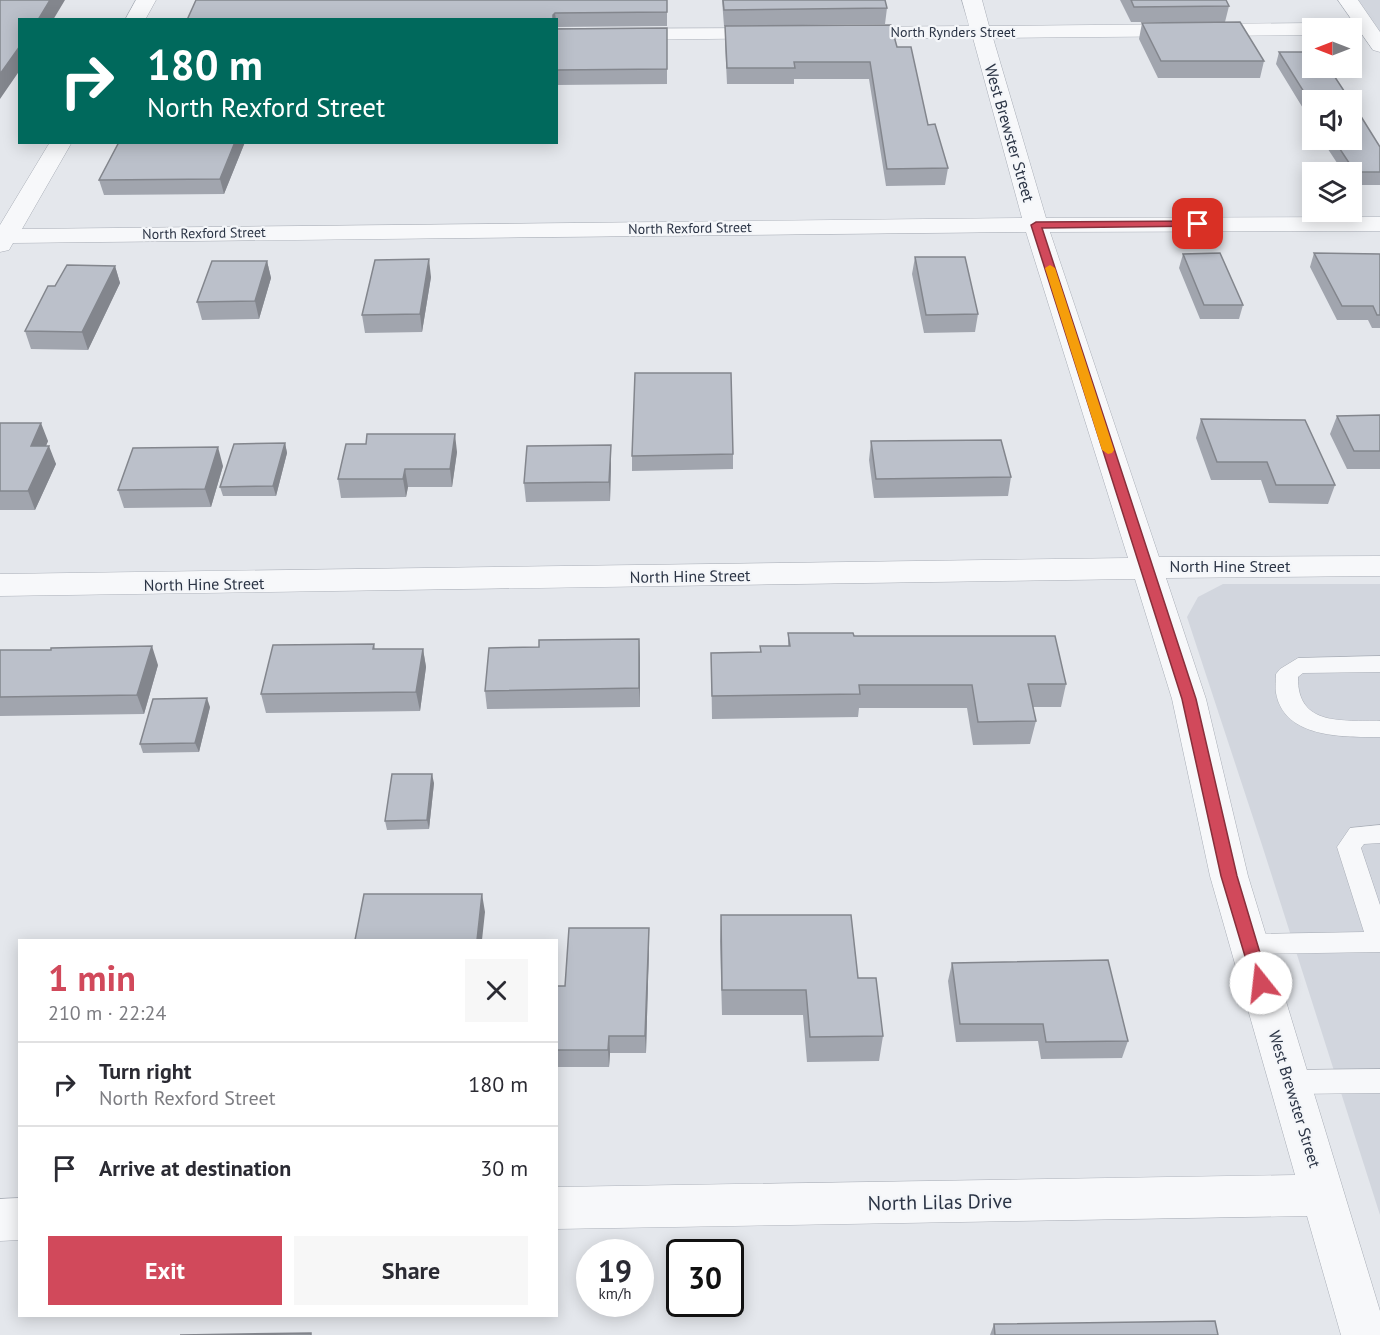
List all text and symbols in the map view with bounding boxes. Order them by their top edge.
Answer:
north arrow [1302,18,1362,78]
map controls [1302,18,1362,222]
street label: North Rynders Street [890,23,1016,41]
text: 180 m [147,37,263,92]
icon: right [48,42,126,120]
street label: West Brewster Street [981,62,1039,205]
text: North Rexford Street [147,90,385,124]
button: sound [1302,90,1362,150]
button: layers [1302,162,1362,222]
pin [1172,198,1223,249]
icon: arrive [1181,207,1214,240]
street label: North Rexford Street [628,218,752,238]
street label: North Rexford Street [142,223,266,243]
street label: North Hine Street [1170,556,1291,576]
street label: North Hine Street [629,565,751,587]
street label: North Hine Street [143,573,265,595]
position arrow [1229,951,1293,1015]
text: 1 min [48,954,136,1001]
button: close [465,959,528,1022]
text: 210 m · 22:24 [48,1000,166,1026]
street label: West Brewster Street [1265,1028,1326,1171]
text: Turn right [99,1057,191,1085]
icon: right [48,1068,81,1101]
text: 180 m [468,1070,528,1098]
text: North Rexford Street [99,1085,275,1111]
icon: arrive [48,1152,81,1185]
text: Arrive at destination [99,1154,291,1182]
text: 30 m [480,1154,528,1182]
street label: North Lilas Drive [867,1188,1013,1216]
button: Exit [48,1236,282,1305]
button: Share [294,1236,528,1305]
speed limit sign: 30 [666,1239,744,1317]
text: 19 [598,1251,632,1290]
text: km/h [599,1284,631,1303]

